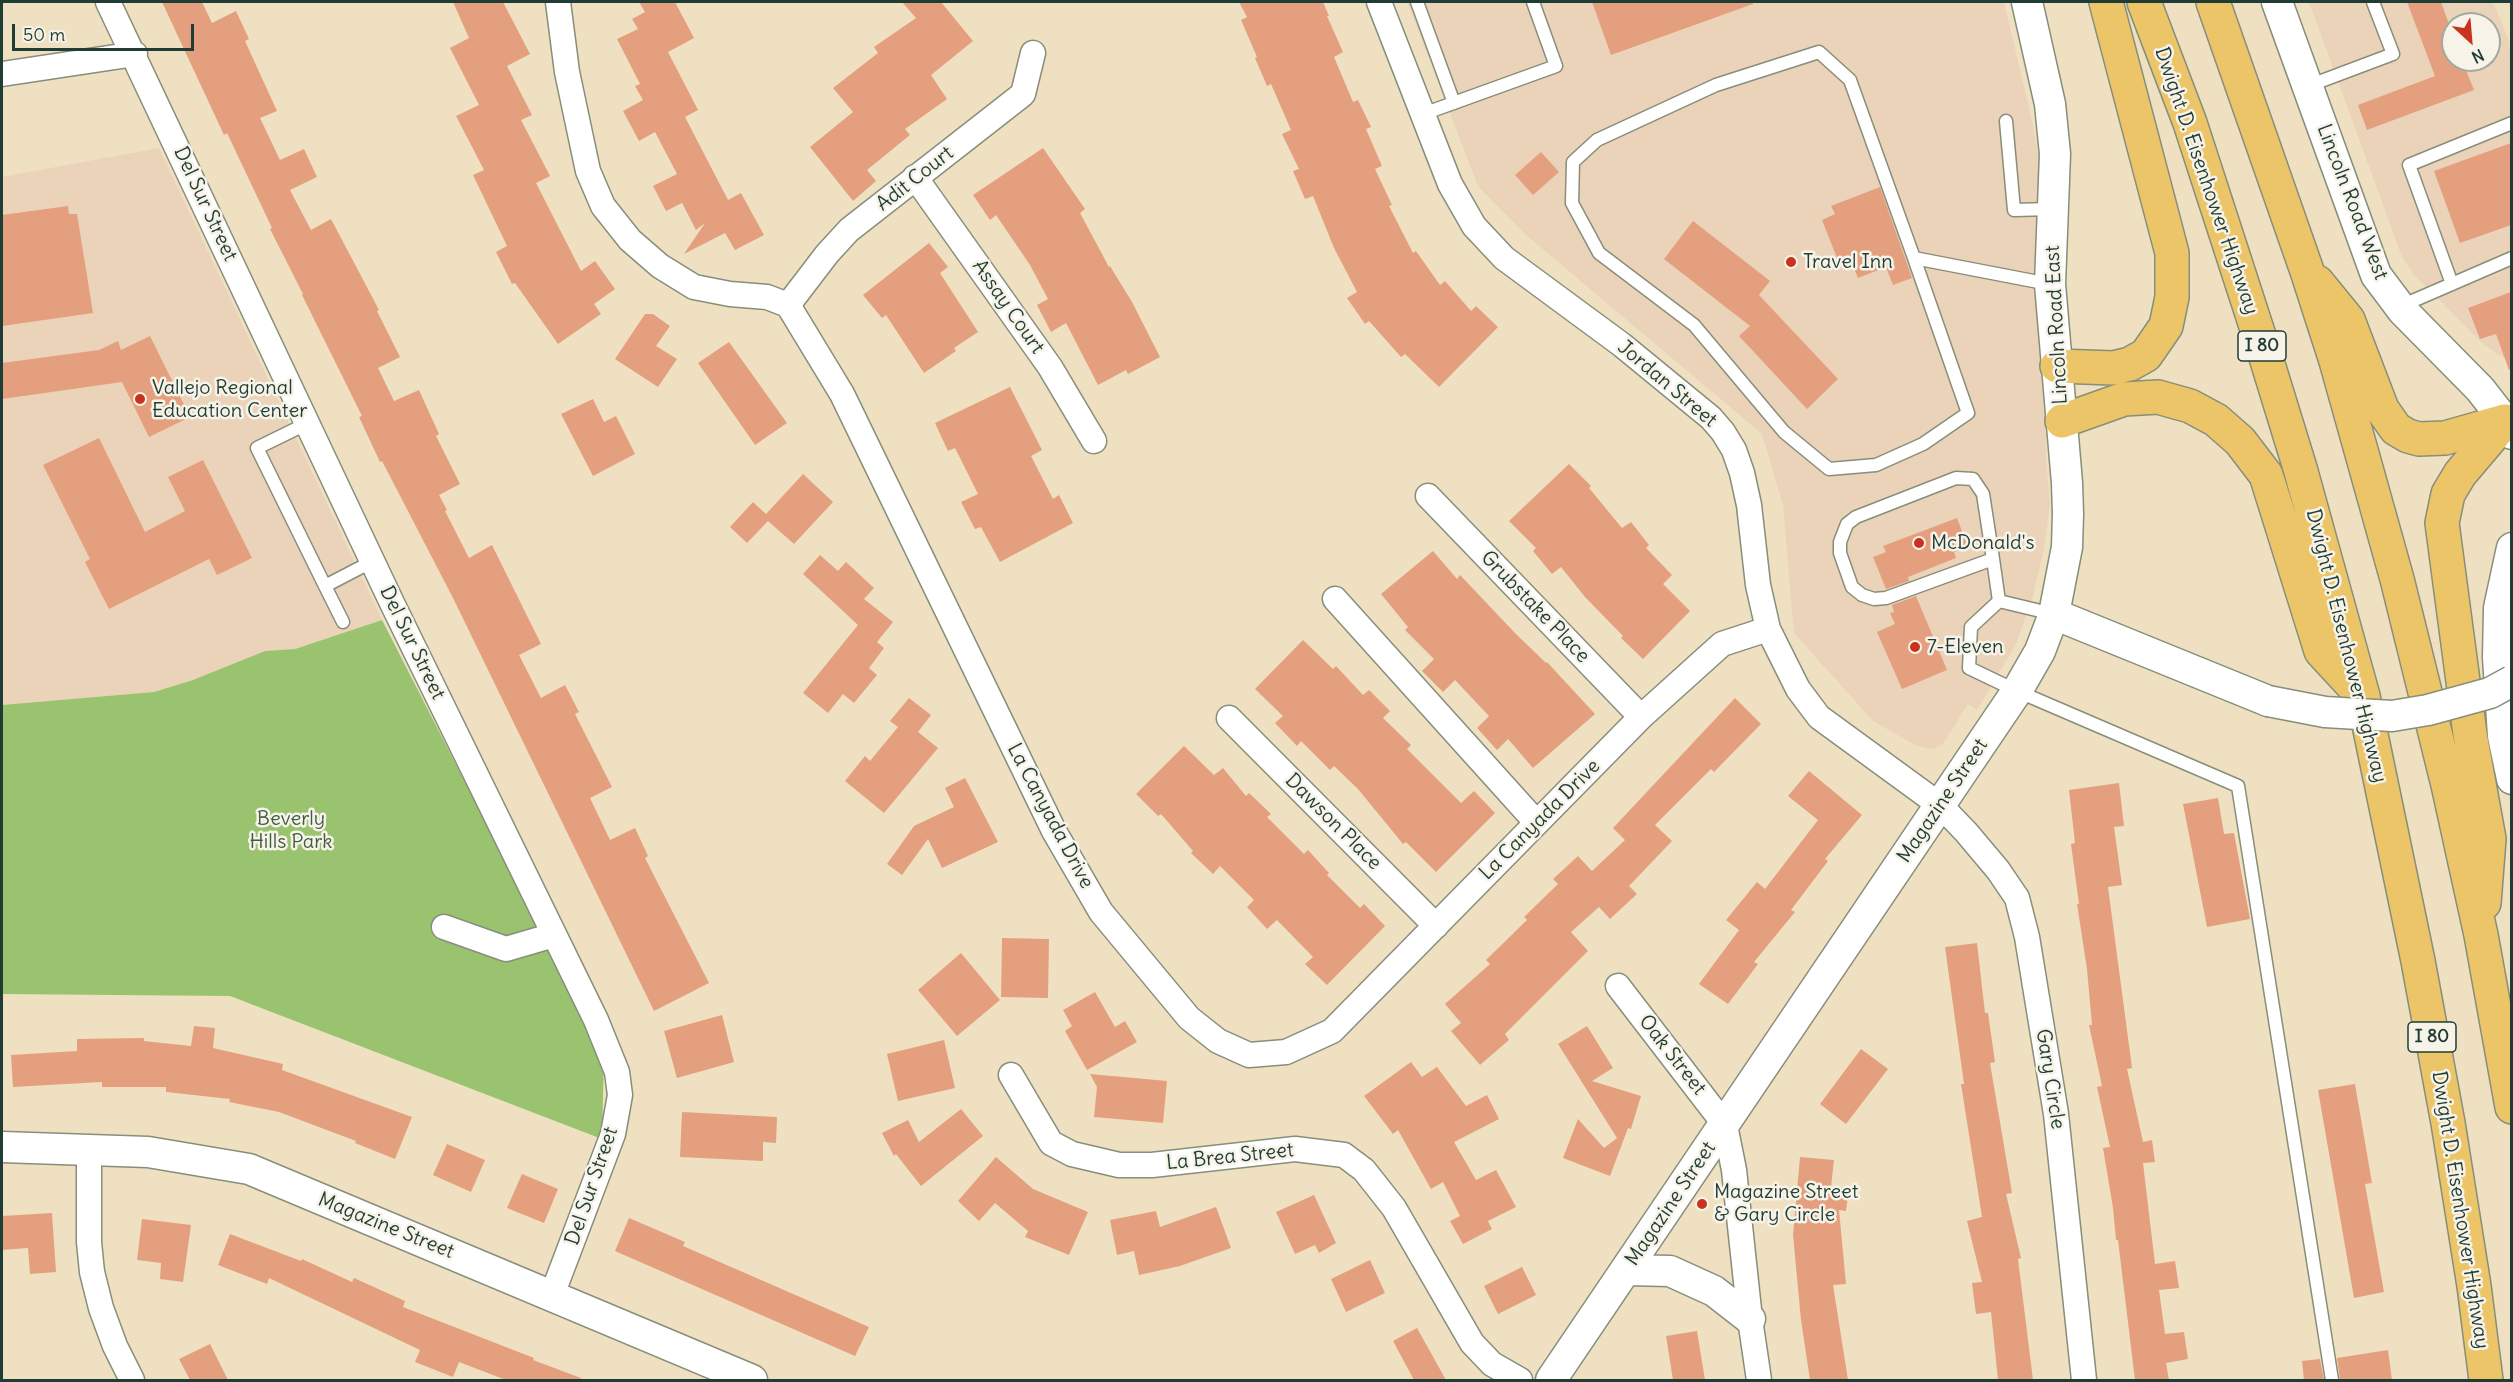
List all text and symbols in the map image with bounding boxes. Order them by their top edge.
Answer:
scale bar [15,12,196,50]
north arrow [2441,12,2501,72]
text: 50 m [23,23,65,46]
street label: Dwight D. Eisenhower Highway [2149,44,2263,318]
text: N [2469,45,2487,68]
street label: Lincoln Road West [2311,121,2393,283]
street label: Adit Court [872,141,958,217]
street label: Del Sur Street [168,143,242,265]
street label: Lincoln Road East [2041,245,2073,405]
place label: Travel Inn [1803,250,1893,274]
street label: Assay Court [967,255,1049,359]
marker: Travel Inn [1784,255,1798,269]
road number: I 80 [2238,331,2286,361]
street label: Jordan Street [1612,336,1722,432]
place label: Vallejo Regional Education Center [152,376,307,423]
marker: Vallejo Regional Education Center [133,392,147,406]
street label: Dwight D. Eisenhower Highway [2300,507,2392,785]
place label: McDonald's [1931,531,2035,555]
marker: McDonald's [1912,536,1926,550]
street label: Grubstake Place [1475,546,1595,668]
street label: Del Sur Street [374,582,450,704]
place label: 7-Eleven [1927,635,2004,659]
marker: 7-Eleven [1908,640,1922,654]
street label: Magazine Street [1893,734,1993,868]
street label: La Canyada Drive [1002,739,1098,893]
street label: La Canyada Drive [1475,755,1605,885]
street label: Dawson Place [1280,769,1386,875]
park label: Beverly Hills Park [250,807,332,854]
street label: Oak Street [1633,1010,1711,1100]
road number: I 80 [2408,1022,2456,1052]
street label: Gary Circle [2030,1027,2070,1131]
street label: Dwight D. Eisenhower Highway [2426,1069,2494,1351]
street label: Del Sur Street [561,1124,623,1248]
street label: Magazine Street [1621,1137,1721,1271]
street label: La Brea Street [1165,1138,1295,1176]
place label: Magazine Street & Gary Circle [1714,1180,1859,1227]
street label: Magazine Street [314,1188,458,1264]
marker: Magazine Street & Gary Circle [1695,1197,1709,1211]

